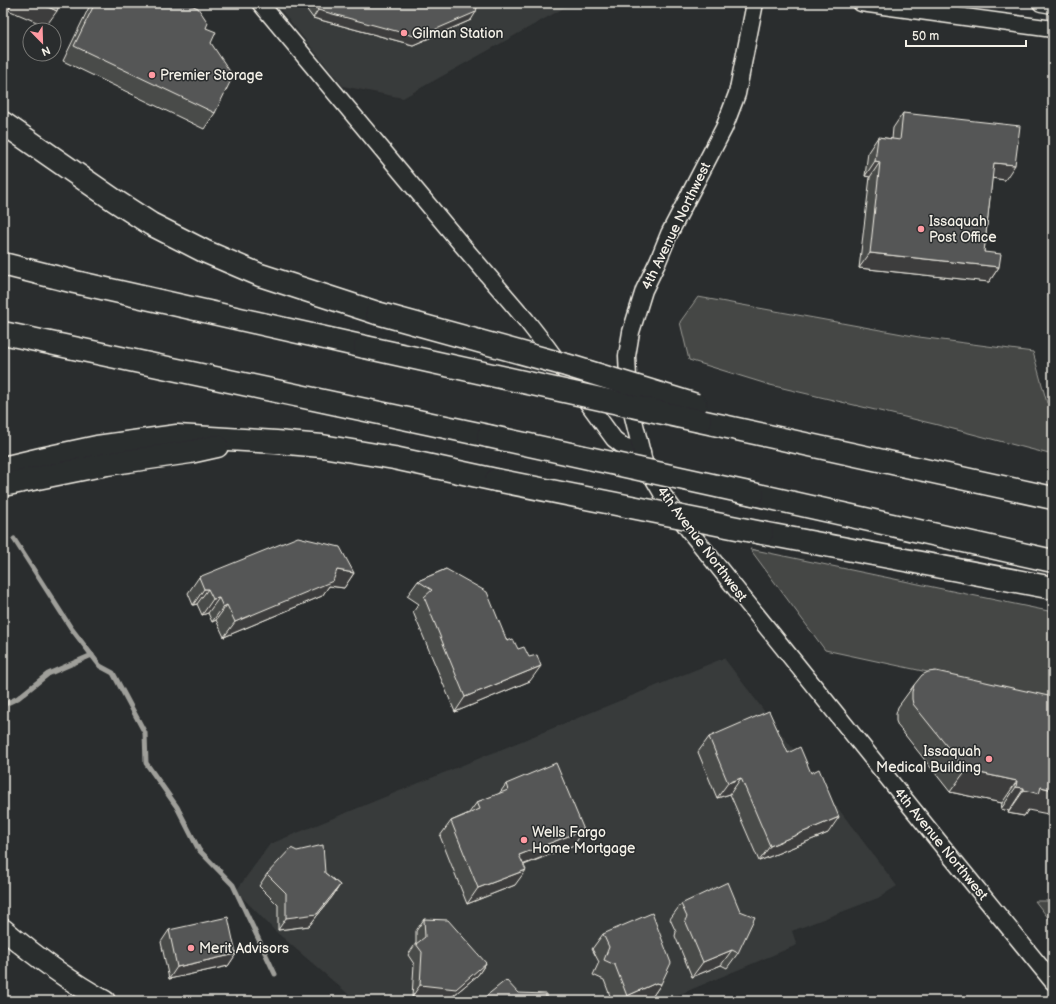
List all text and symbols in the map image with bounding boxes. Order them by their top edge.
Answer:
north arrow [22,22,62,62]
scale bar [906,22,1026,48]
place label: Gilman Station [412,25,504,42]
marker: Gilman Station [399,28,409,38]
text: 50 m [912,29,939,44]
text: N [39,43,52,58]
place label: Premier Storage [160,67,263,84]
marker: Premier Storage [147,70,157,80]
street label: 4th Avenue Northwest [638,159,715,292]
place label: Issaquah Post Office [929,213,997,246]
marker: Issaquah Post Office [916,224,926,234]
street label: 4th Avenue Northwest [653,483,751,605]
place label: Issaquah Medical Building [876,743,981,776]
marker: Issaquah Medical Building [984,754,994,764]
street label: 4th Avenue Northwest [890,784,992,904]
place label: Wells Fargo Home Mortgage [532,824,635,857]
marker: Wells Fargo Home Mortgage [519,835,529,845]
place label: Merit Advisors [199,940,289,957]
marker: Merit Advisors [186,943,196,953]

